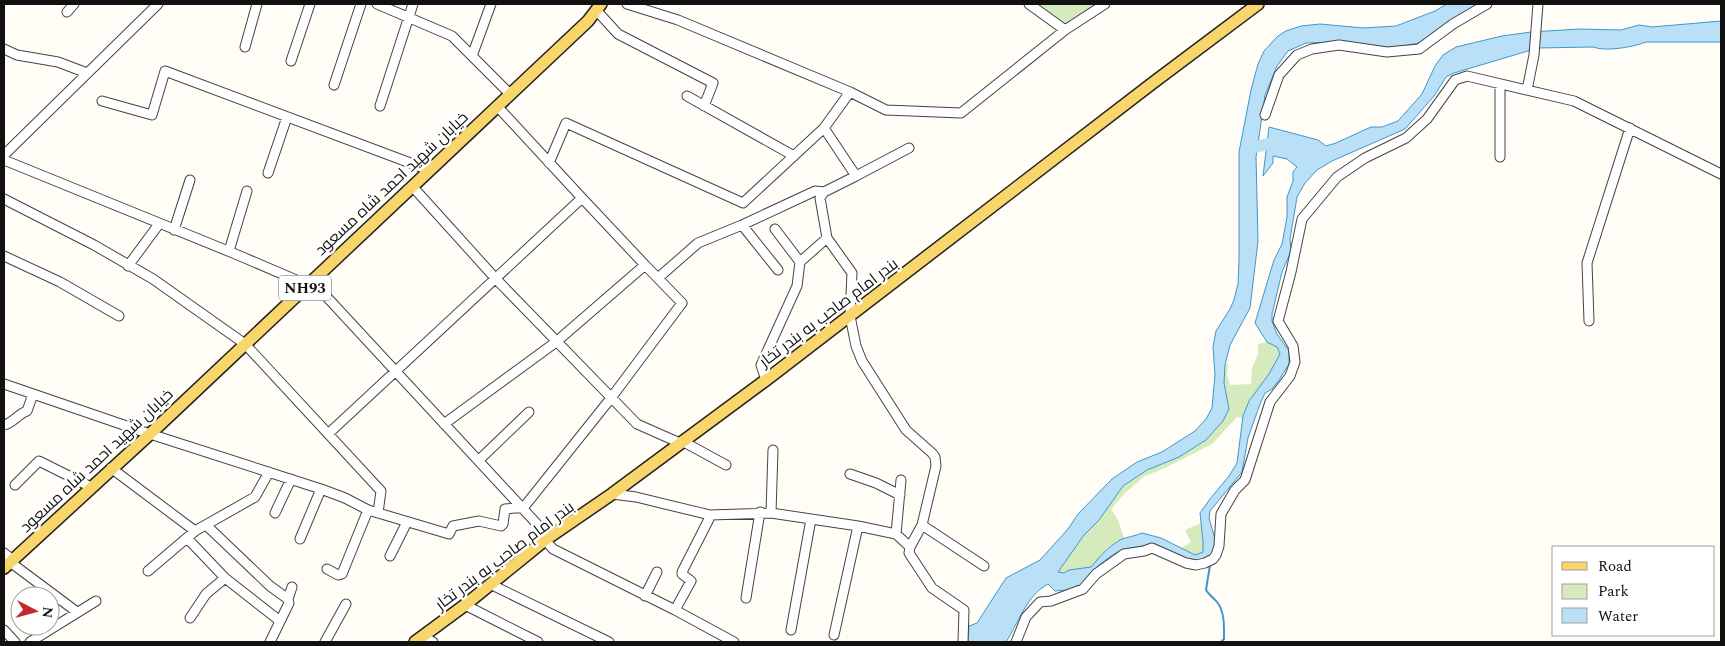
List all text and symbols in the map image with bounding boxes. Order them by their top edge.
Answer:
street label: خیابان شهید احمد شاه مسعود [310,106,474,261]
street label: بندر امام صاحب به بندر تخار [753,252,903,374]
road number: NH93 [279,276,331,300]
street label: خیابان شهید احمد شاه مسعود [15,383,179,538]
street label: بندر امام صاحب به بندر تخار [429,495,579,617]
legend [1552,546,1715,636]
text: Road [1598,555,1632,578]
text: Park [1598,580,1629,603]
north arrow [10,586,60,636]
text: Water [1598,605,1638,628]
text: N [36,606,58,619]

